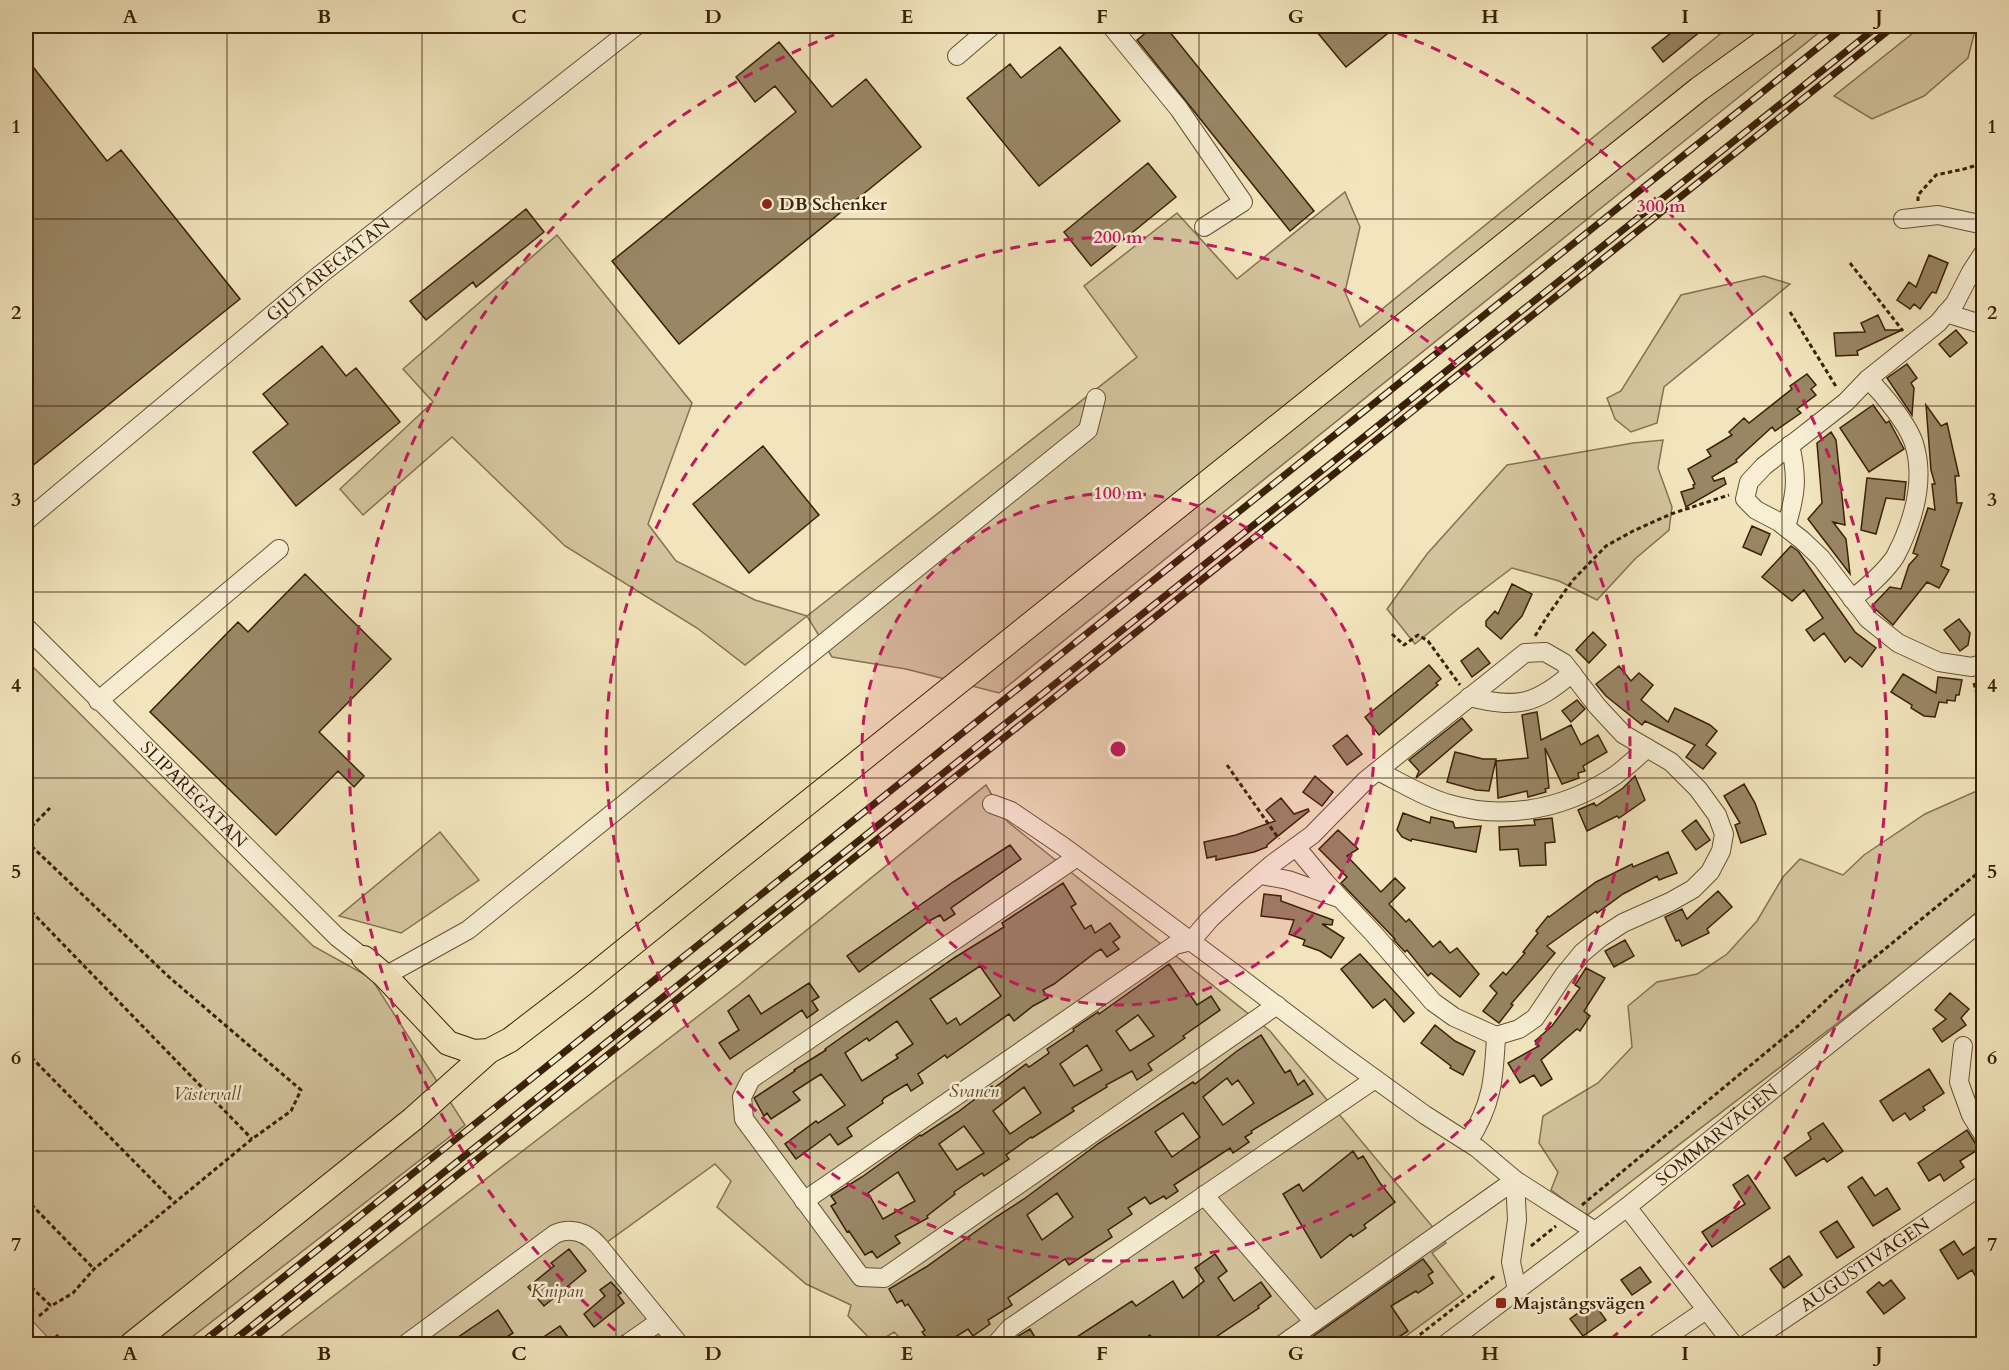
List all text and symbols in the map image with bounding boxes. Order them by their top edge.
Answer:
text: A [122,3,138,30]
text: B [317,3,331,30]
text: C [511,3,527,30]
text: D [704,3,722,30]
text: E [901,3,913,30]
text: F [1096,3,1108,30]
text: G [1288,3,1304,30]
text: H [1481,3,1499,30]
text: I [1681,3,1689,30]
text: J [1872,3,1883,30]
text: 1 [11,113,21,140]
text: 1 [1987,113,1997,140]
place label: DB Schenker [779,192,888,217]
text: 300 m [1636,194,1686,219]
marker: DB Schenker [760,197,774,211]
street label: GJUTAREGATAN [261,212,396,328]
text: 200 m [1093,225,1143,250]
text: 2 [11,299,21,326]
text: 2 [1987,299,1997,326]
text: 100 m [1093,481,1143,506]
text: 3 [11,486,21,513]
text: 3 [1987,486,1997,513]
text: 4 [11,672,21,699]
text: 4 [1987,672,1997,699]
street label: SLIPAREGATAN [135,736,253,854]
centre of rings [1108,739,1128,759]
text: 5 [11,858,21,885]
text: 5 [1987,858,1997,885]
text: 6 [11,1044,21,1071]
text: 6 [1987,1044,1997,1071]
street label: SOMMARVÄGEN [1650,1078,1784,1192]
park label: Svanen [949,1079,999,1104]
park label: Västervall [173,1082,242,1107]
street label: AUGUSTIVÄGEN [1795,1212,1935,1318]
text: 7 [11,1231,21,1258]
text: 7 [1987,1231,1997,1258]
park label: Knipan [531,1279,584,1304]
place label: Majstångsvägen [1513,1291,1646,1316]
marker: Majstångsvägen [1494,1296,1508,1310]
text: A [122,1340,138,1367]
text: B [317,1340,331,1367]
text: C [511,1340,527,1367]
text: D [704,1340,722,1367]
text: E [901,1340,913,1367]
text: F [1096,1340,1108,1367]
text: G [1288,1340,1304,1367]
text: H [1481,1340,1499,1367]
text: I [1681,1340,1689,1367]
text: J [1872,1340,1883,1367]

